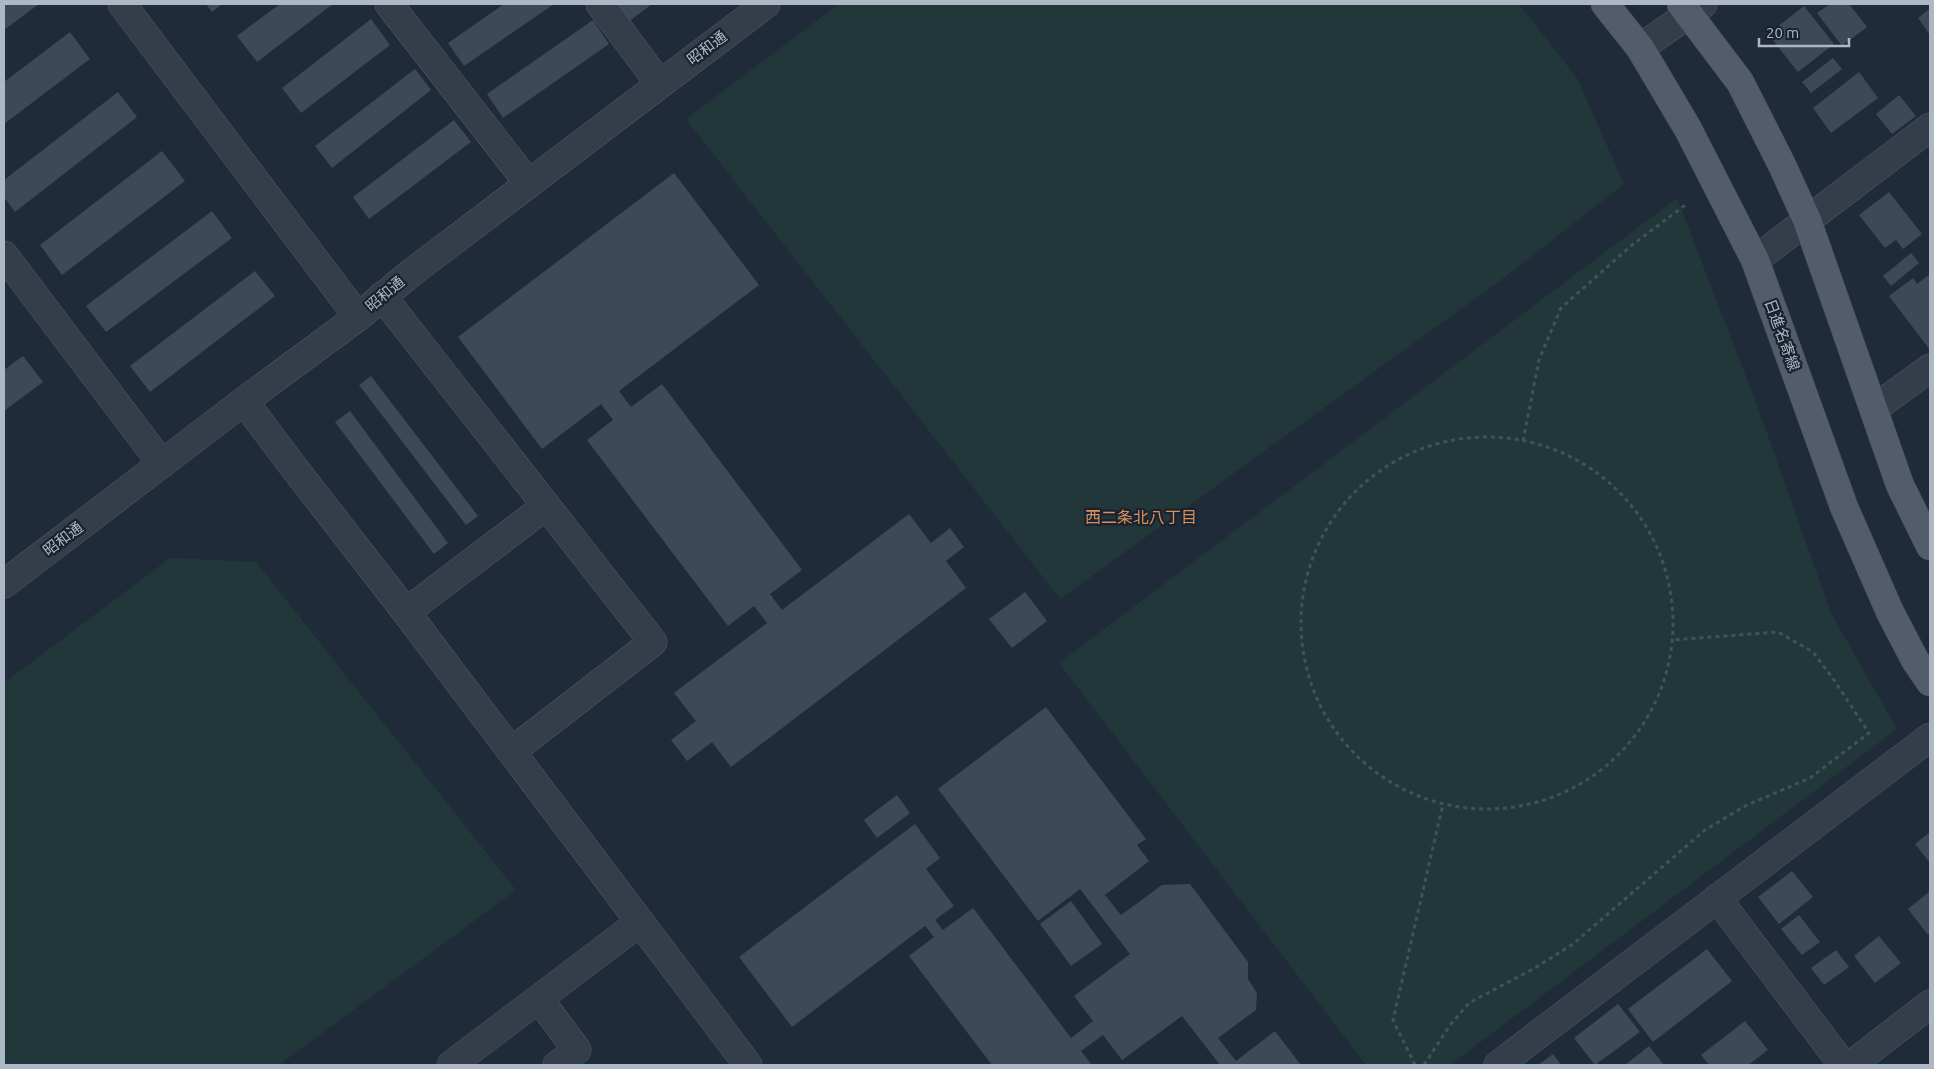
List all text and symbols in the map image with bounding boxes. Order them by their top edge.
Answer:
scale bar [1759,15,1849,47]
text: 20 m [1766,24,1799,41]
street label: 昭和通 [684,27,730,68]
street label: 昭和通 [362,273,407,315]
street label: 日進名寄線 [1762,297,1803,373]
district label: 西二条北八丁目 [1085,508,1197,526]
street label: 昭和通 [40,518,86,559]

